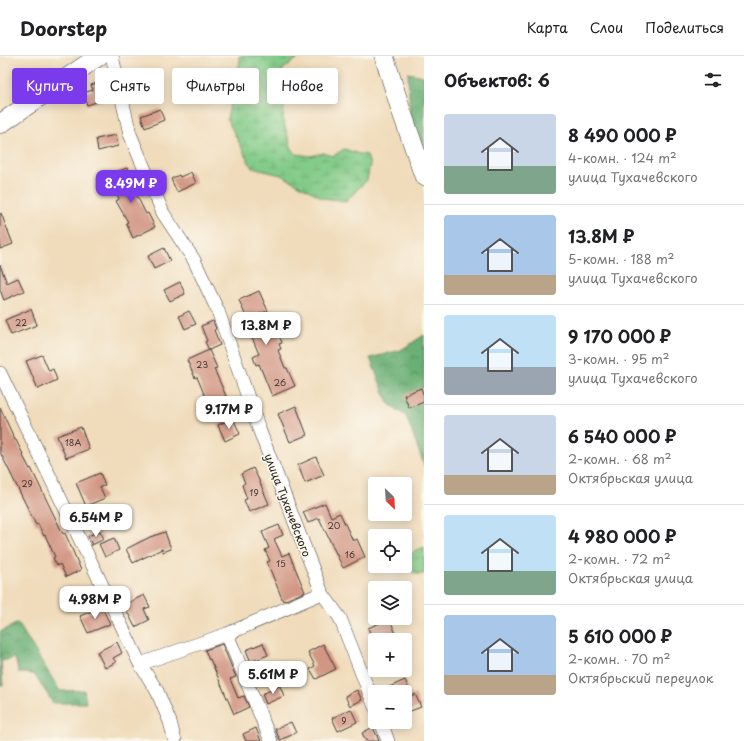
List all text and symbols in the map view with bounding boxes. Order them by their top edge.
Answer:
text: Doorstep [20,14,107,42]
text: Карта [527,17,568,38]
text: Слои [590,17,623,38]
text: Поделиться [645,17,724,38]
text: Объектов: 6 [444,67,550,93]
chip: Купить [12,68,87,104]
chip: Снять [95,68,164,104]
chip: Фильтры [172,68,259,104]
chip: Новое [267,68,338,104]
icon: filters [702,69,724,91]
text: 8 490 000 ₽ [568,122,677,148]
icon: home [476,130,524,178]
text: 4-комн. · 124 m² [568,148,677,167]
text: улица Тухачевского [568,167,698,186]
pin: 8.49M ₽ [94,170,168,204]
text: 8.49M ₽ [105,173,157,192]
text: 13.8M ₽ [568,223,634,249]
icon: home [476,231,524,279]
text: 5-комн. · 188 m² [568,249,675,268]
text: улица Тухачевского [568,268,698,287]
pin: 13.8M ₽ [229,312,303,346]
house number: 22 [15,315,27,329]
text: 13.8M ₽ [241,315,291,334]
text: 9 170 000 ₽ [568,323,671,349]
icon: home [476,331,524,379]
text: 3-комн. · 95 m² [568,349,669,368]
house number: 23 [196,357,208,371]
text: улица Тухачевского [568,368,698,387]
house number: 26 [274,375,286,389]
pin: 9.17M ₽ [192,396,266,430]
text: 9.17M ₽ [205,399,253,418]
text: 6 540 000 ₽ [568,423,676,449]
icon: home [476,431,524,479]
house number: 18А [65,435,81,449]
text: 2-комн. · 68 m² [568,449,672,468]
street label: улица Тухачевского [260,451,316,559]
text: Октябрьская улица [568,468,693,487]
house number: 29 [21,476,33,490]
north arrow [368,477,412,521]
map controls [368,477,412,729]
house number: 19 [249,485,259,499]
pin: 6.54M ₽ [59,504,133,538]
text: 6.54M ₽ [69,507,123,526]
house number: 20 [328,518,341,532]
text: 4 980 000 ₽ [568,523,676,549]
button: locate [368,529,412,573]
icon: home [476,531,524,579]
house number: 16 [345,547,355,561]
text: 2-комн. · 72 m² [568,549,671,568]
house number: 15 [276,556,286,570]
text: Октябрьская улица [568,568,693,587]
button: layers [368,581,412,625]
pin: 4.98M ₽ [58,586,132,620]
text: 4.98M ₽ [68,589,122,608]
text: 5 610 000 ₽ [568,623,672,649]
icon: home [476,631,524,679]
button: + [368,633,412,677]
text: 2-комн. · 70 m² [568,649,671,668]
pin: 5.61M ₽ [236,661,310,695]
text: 5.61M ₽ [248,664,298,683]
text: Октябрьский переулок [568,668,714,687]
button: − [368,685,412,729]
house number: 9 [341,713,347,727]

